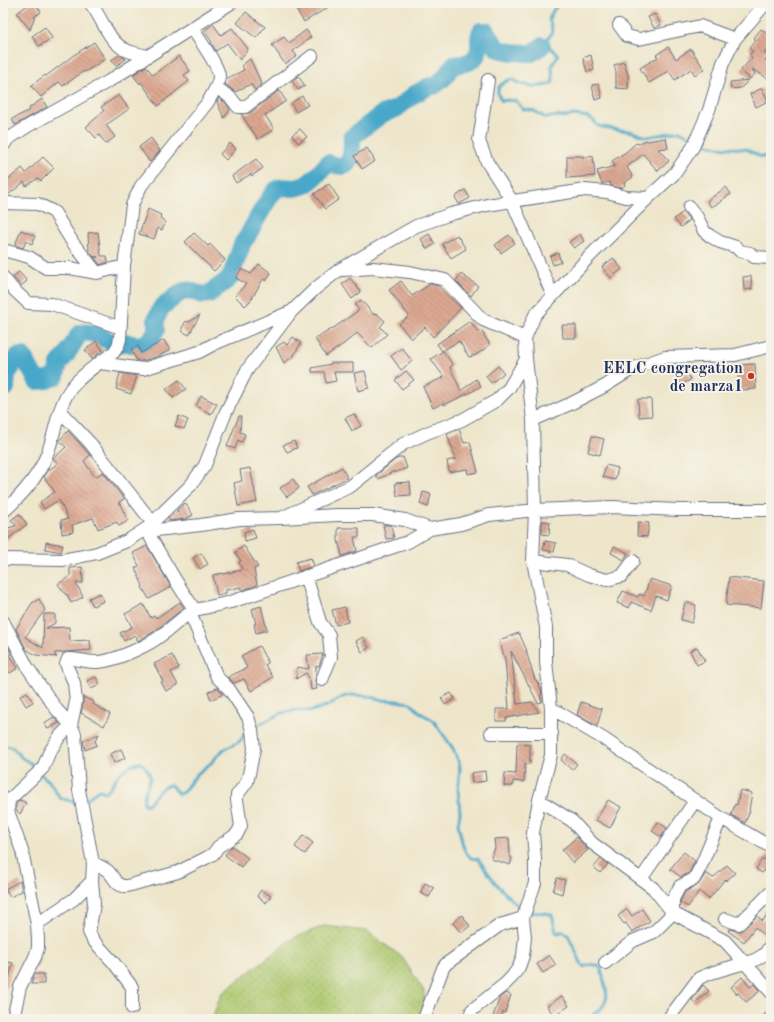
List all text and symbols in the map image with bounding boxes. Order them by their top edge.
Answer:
place label: EELC congregation de marza1 [603,361,743,395]
marker: EELC congregation de marza1 [746,371,756,381]

